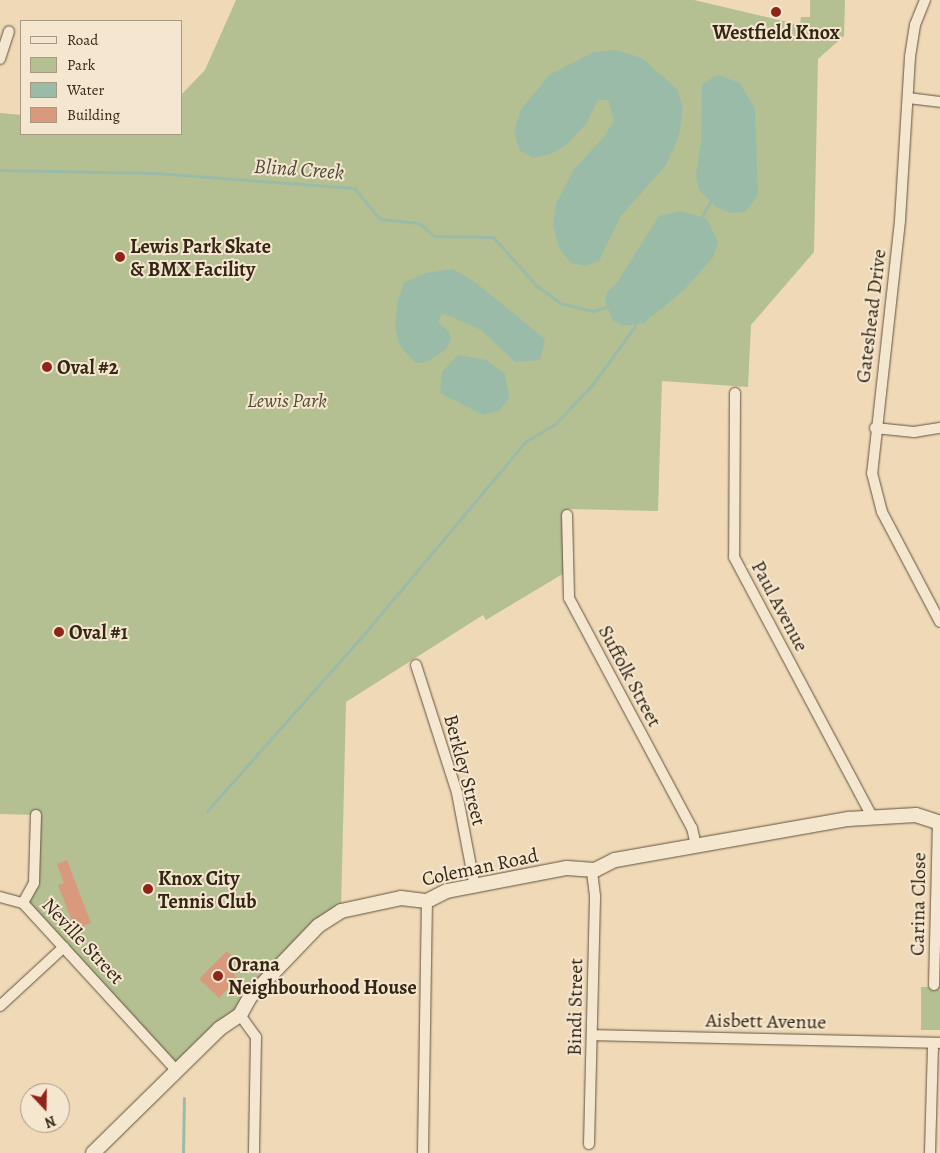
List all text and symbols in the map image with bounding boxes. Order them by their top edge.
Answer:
marker: Westfield Knox [770,6,782,18]
legend [20,20,182,135]
place label: Westfield Knox [712,20,840,44]
text: Road [67,30,98,50]
text: Park [67,55,95,75]
text: Water [67,80,104,100]
text: Building [67,105,120,125]
water label: Blind Creek [253,153,345,185]
place label: Lewis Park Skate & BMX Facility [130,234,271,281]
street label: Gateshead Drive [851,248,891,384]
marker: Lewis Park Skate & BMX Facility [114,251,126,263]
place label: Oval #2 [57,355,118,379]
marker: Oval #2 [41,361,53,373]
park label: Lewis Park [247,388,327,412]
street label: Paul Avenue [746,557,814,655]
place label: Oval #1 [69,620,128,644]
street label: Suffolk Street [593,621,667,731]
marker: Oval #1 [53,626,65,638]
street label: Berkley Street [439,712,491,828]
street label: Coleman Road [420,843,540,891]
street label: Carina Close [905,852,931,956]
place label: Knox City Tennis Club [158,866,256,913]
marker: Knox City Tennis Club [142,883,154,895]
street label: Neville Street [37,893,129,989]
place label: Orana Neighbourhood House [228,952,417,999]
street label: Bindi Street [562,958,588,1056]
marker: Orana Neighbourhood House [212,970,224,982]
street label: Aisbett Avenue [705,1008,827,1034]
north arrow [20,1083,70,1133]
text: N [42,1111,58,1132]

